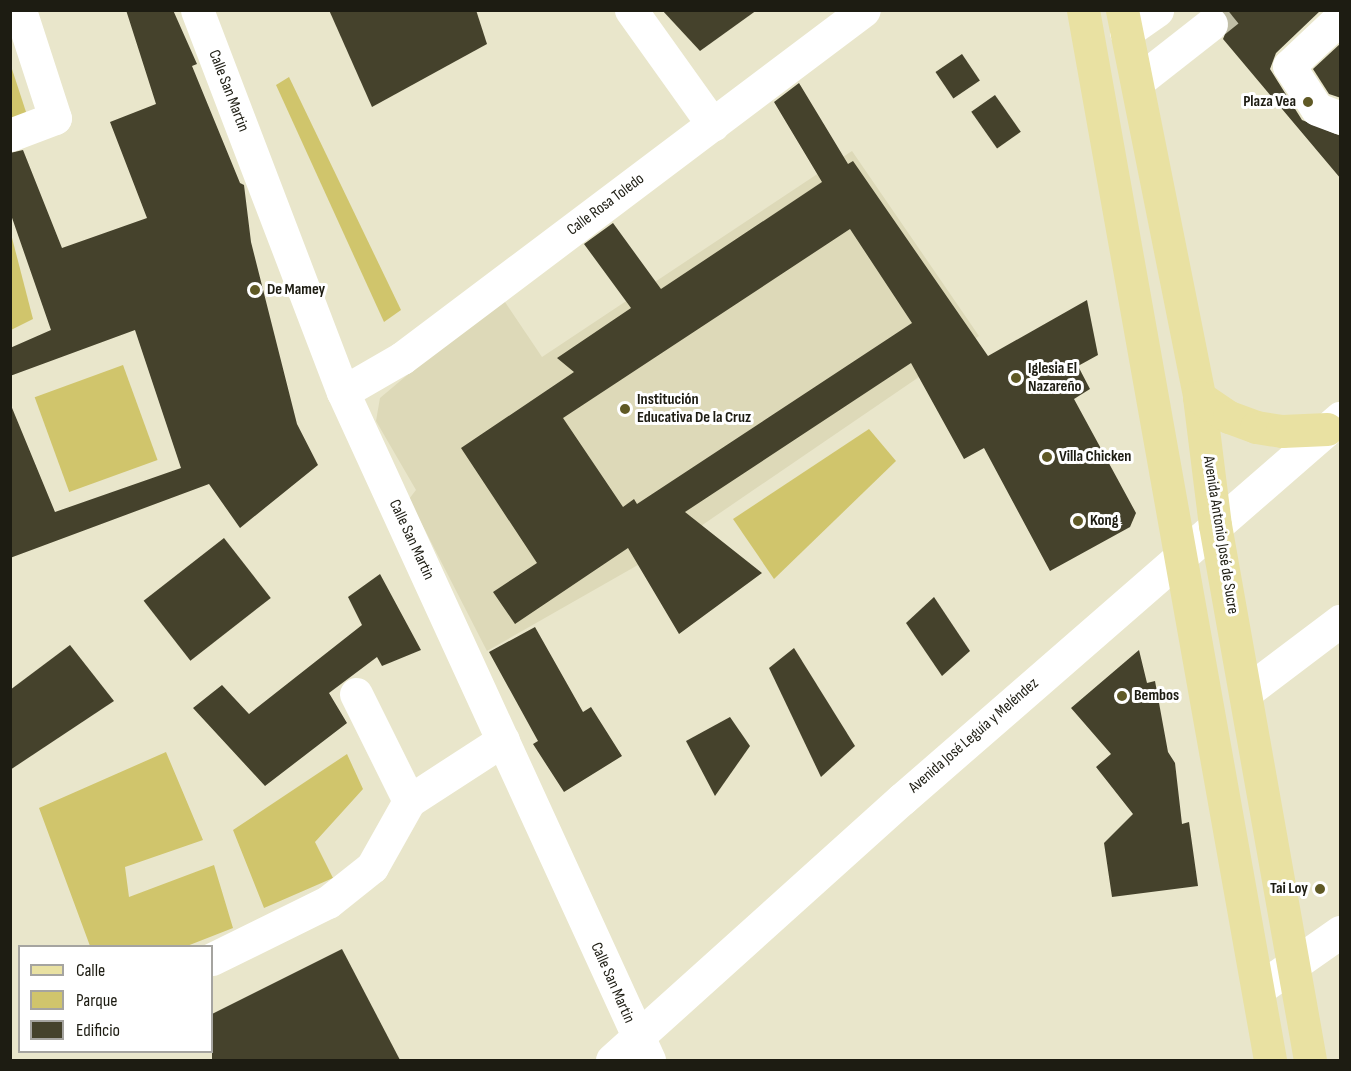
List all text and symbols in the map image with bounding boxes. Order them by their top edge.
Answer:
street label: Calle San Martin [204,47,252,135]
place label: Plaza Vea [1243,92,1296,112]
marker: Plaza Vea [1301,95,1315,109]
street label: Calle Rosa Toledo [564,170,648,240]
place label: De Mamey [267,280,325,300]
marker: De Mamey [248,283,262,297]
place label: Iglesia El Nazareño [1028,359,1081,397]
marker: Iglesia El Nazareño [1009,371,1023,385]
place label: Institución Educativa De la Cruz [637,390,751,428]
marker: Institución Educativa De la Cruz [618,402,632,416]
place label: Villa Chicken [1059,447,1131,467]
marker: Villa Chicken [1040,450,1054,464]
street label: Avenida Antonio José de Sucre [1198,455,1242,615]
street label: Calle San Martin [384,497,438,583]
place label: Kong [1090,511,1118,531]
marker: Kong [1071,514,1085,528]
street label: Avenida José Leguía y Meléndez [905,674,1043,798]
place label: Bembos [1134,686,1179,706]
marker: Bembos [1115,689,1129,703]
place label: Tai Loy [1270,879,1308,899]
marker: Tai Loy [1313,882,1327,896]
street label: Calle San Martin [586,940,638,1026]
legend [18,945,213,1053]
text: Calle [76,960,105,981]
text: Parque [76,990,117,1011]
text: Edificio [76,1020,120,1041]

